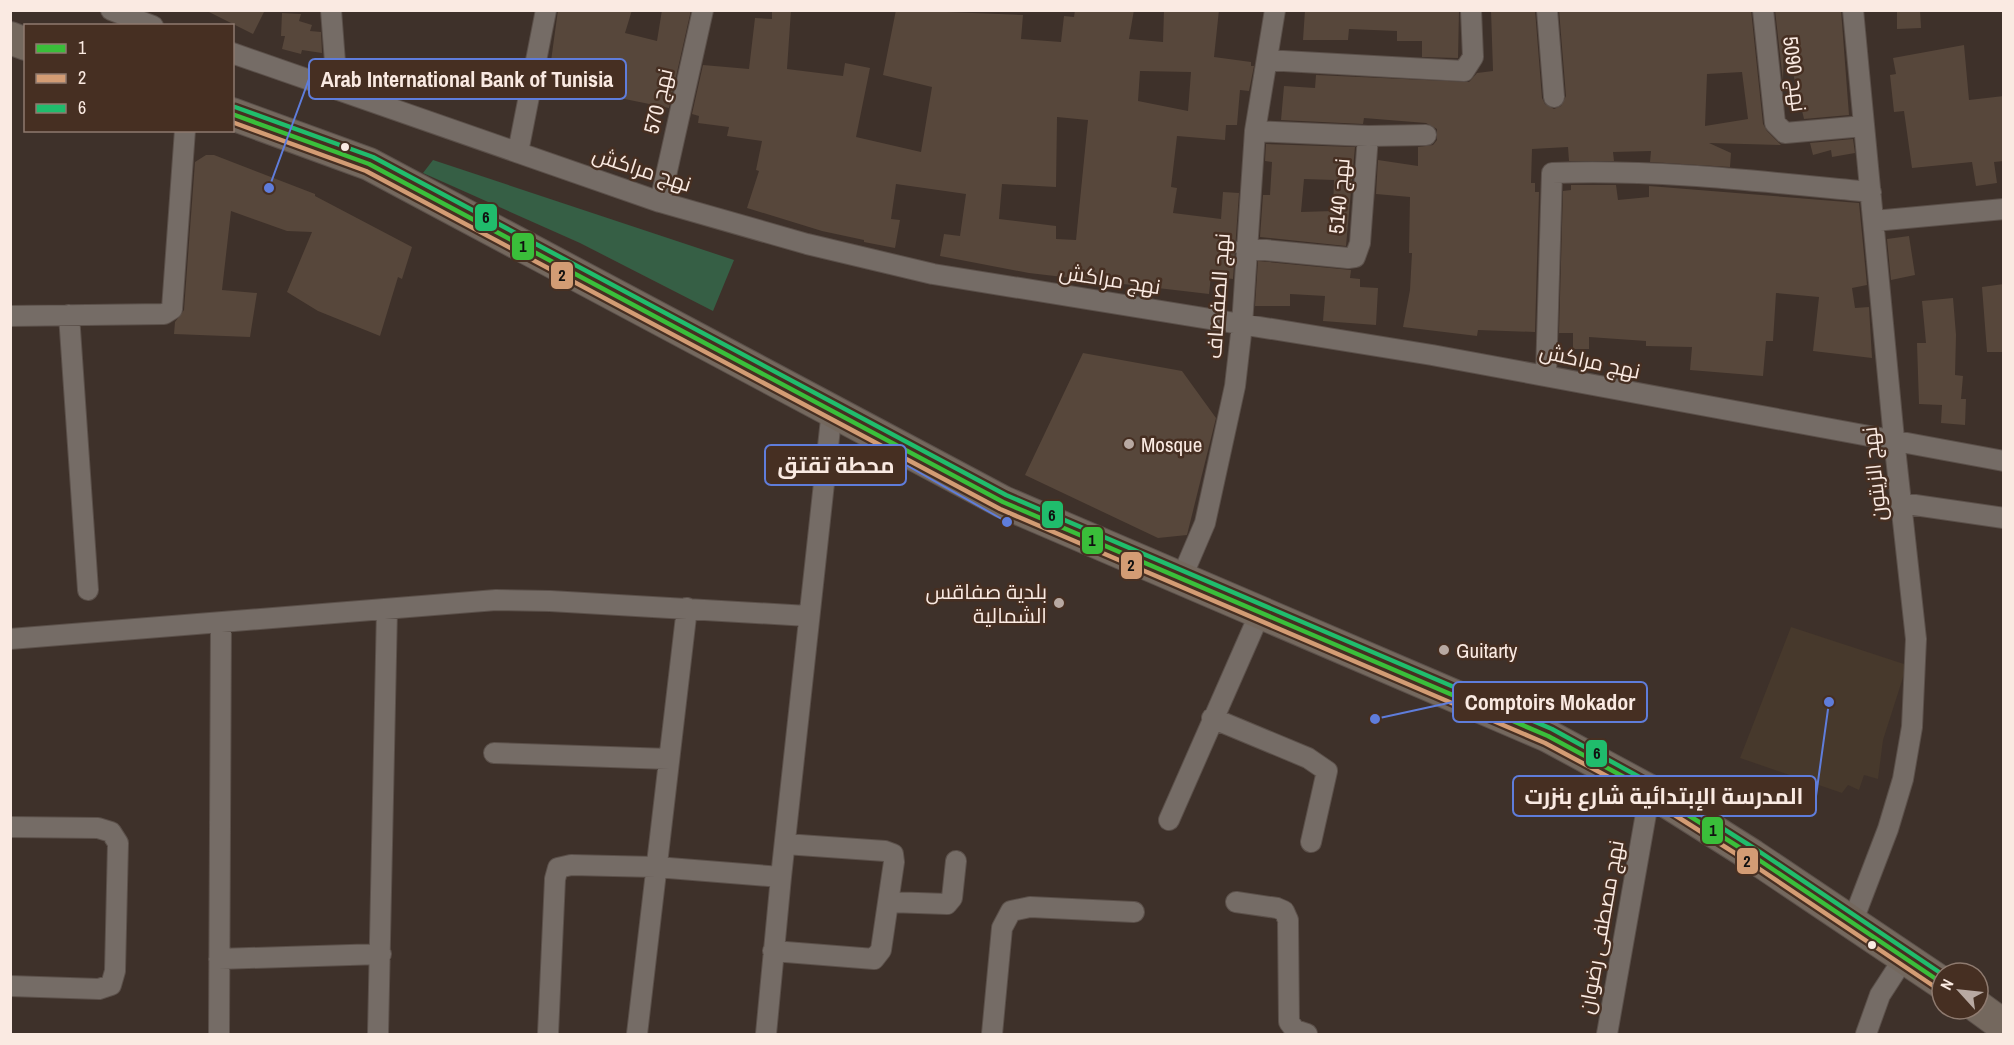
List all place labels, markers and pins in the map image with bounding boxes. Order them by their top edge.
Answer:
callout: Arab International Bank of Tunisia [309,59,626,99]
unlabelled marker [339,141,351,153]
place label: Mosque [1141,430,1202,459]
marker: Mosque [1122,437,1136,451]
callout: محطة تقتق [765,445,906,485]
place label: بلدية صفاقس الشمالية [925,577,1047,630]
marker: بلدية صفاقس الشمالية [1052,596,1066,610]
place label: Guitarty [1456,636,1518,665]
marker: Guitarty [1437,643,1451,657]
callout: Comptoirs Mokador [1453,682,1647,722]
callout: المدرسة الإبتدائية شارع بنزرت [1513,776,1816,816]
unlabelled marker [1866,939,1878,951]

